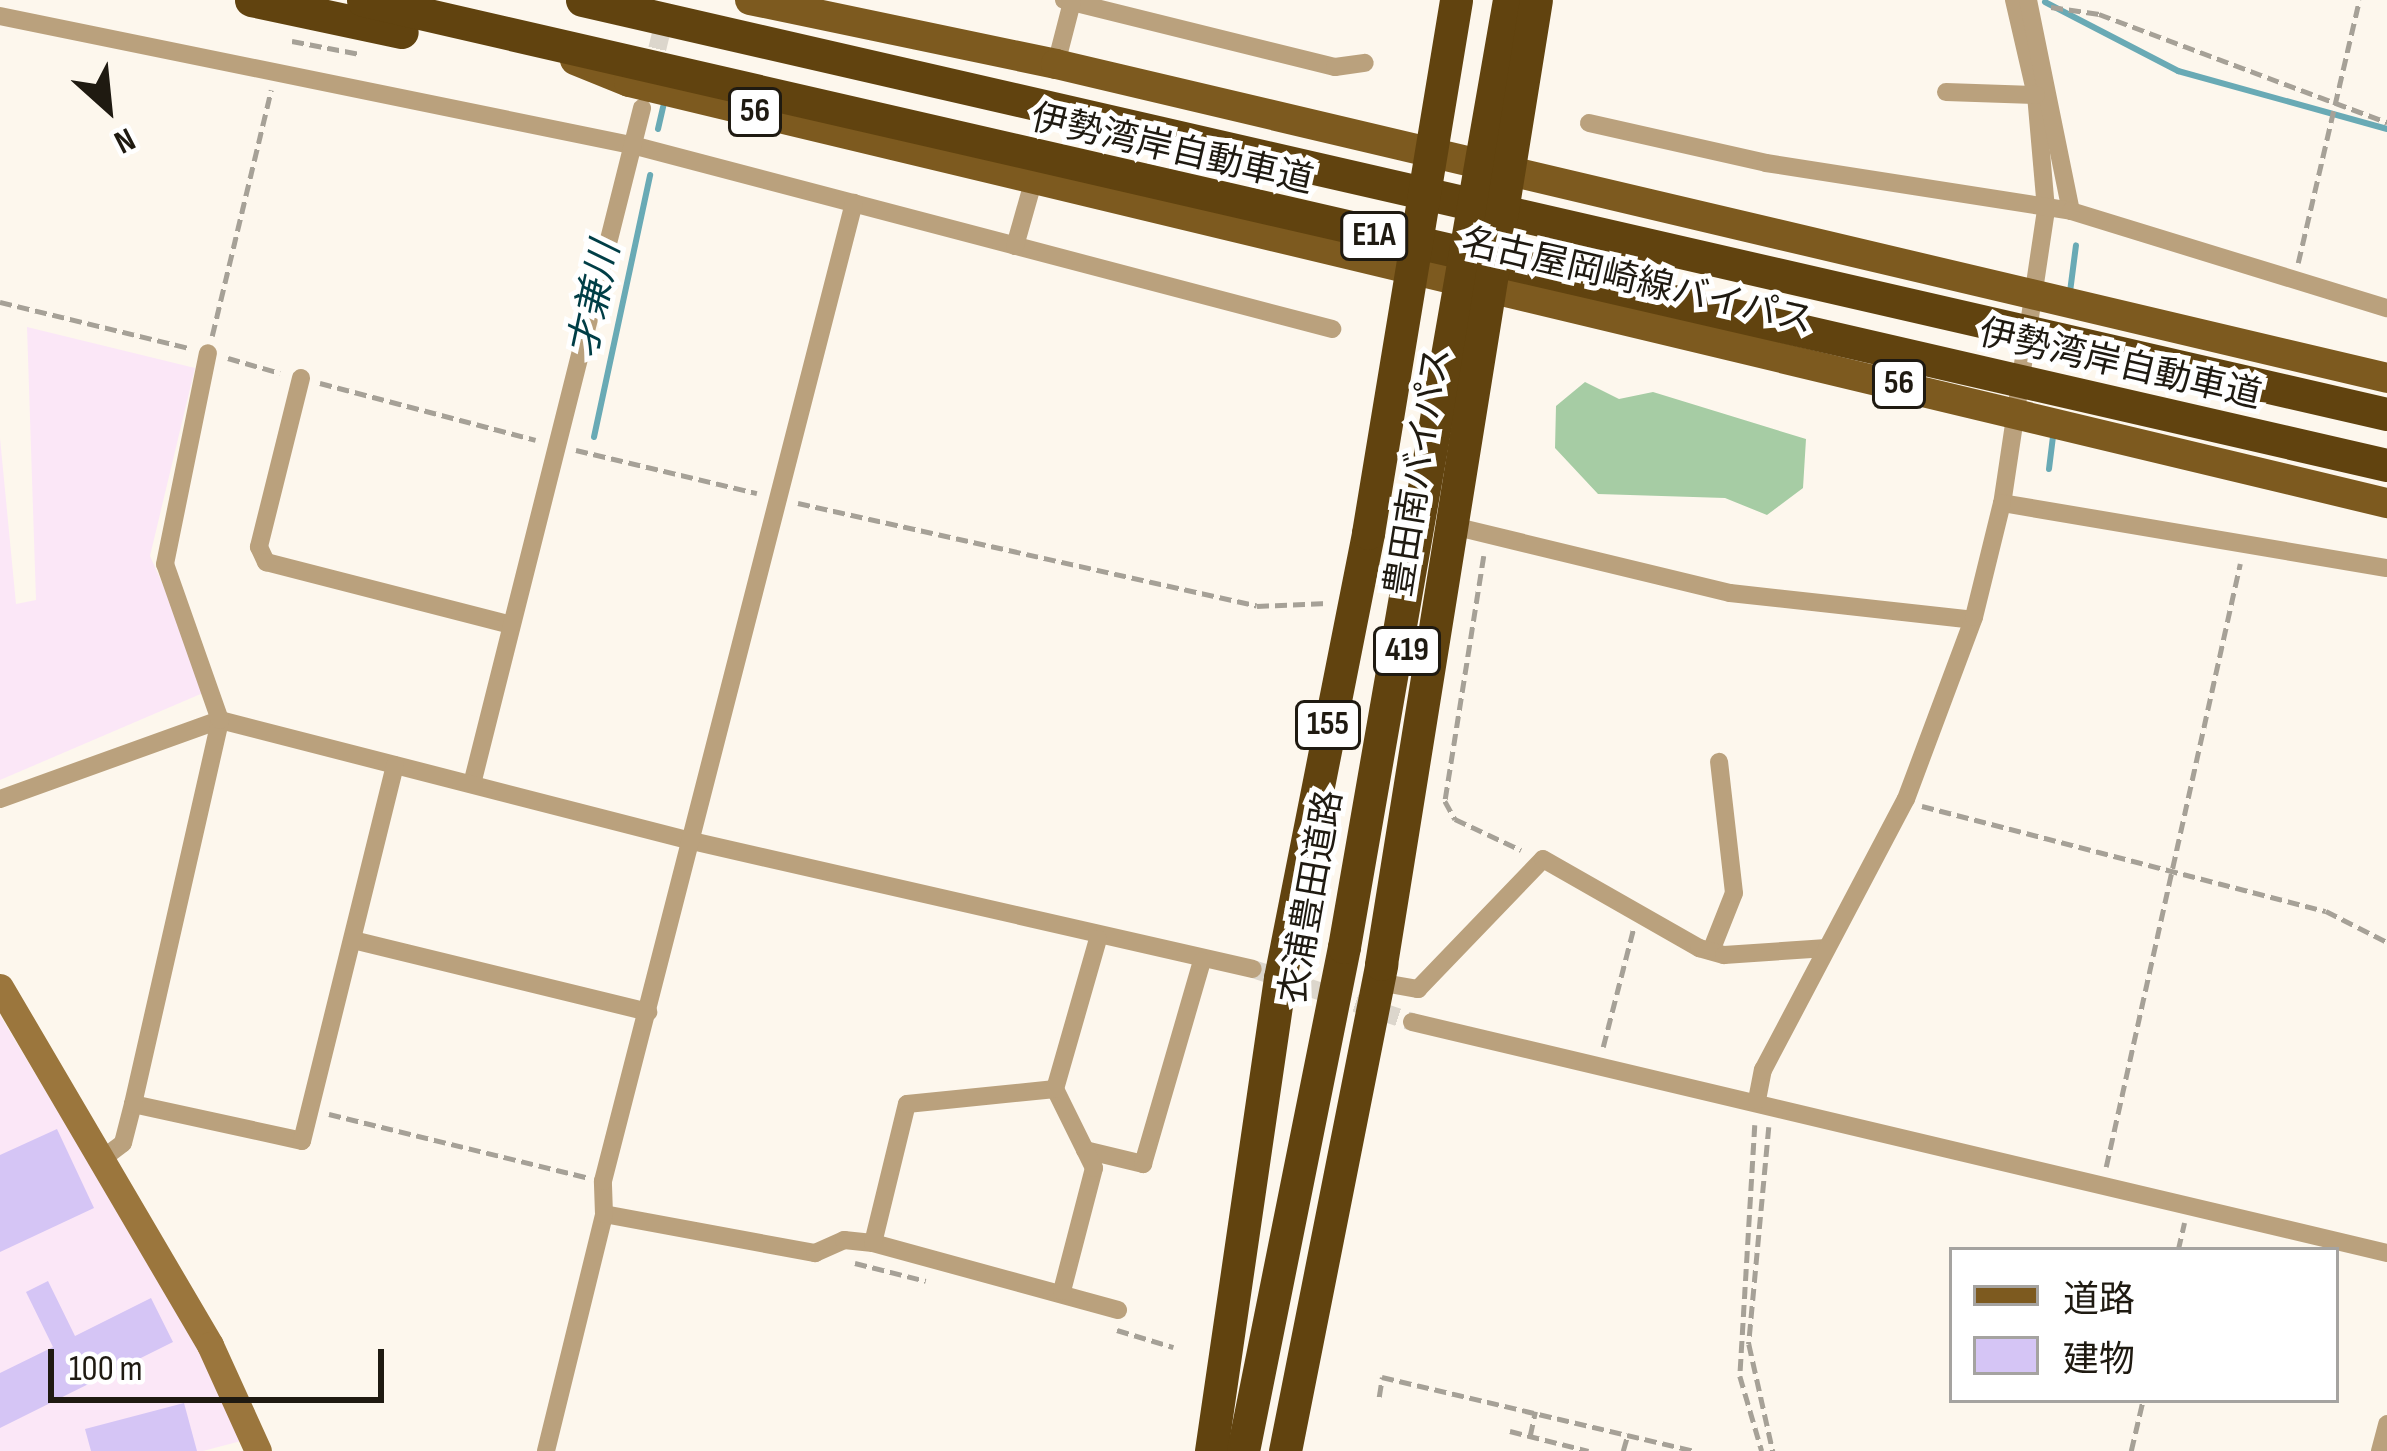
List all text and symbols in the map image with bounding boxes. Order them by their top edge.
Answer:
north arrow [48,48,168,168]
road number: 56 [725,85,785,139]
street label: 伊勢湾岸自動車道 [1027,97,1317,203]
text: N [107,118,141,162]
road number: E1A [1338,209,1410,263]
street label: 名古屋岡崎線バイパス [1457,220,1817,344]
water label: 才兼川 [561,238,631,362]
street label: 伊勢湾岸自動車道 [1975,312,2265,418]
street label: 豊田南バイパス [1378,344,1460,600]
road number: 56 [1869,357,1929,411]
road number: 419 [1371,624,1443,678]
road number: 155 [1295,698,1361,752]
street label: 衣浦豊田道路 [1272,787,1352,1007]
legend [1949,1247,2339,1403]
text: 道路 [2063,1279,2135,1322]
scale bar [54,1325,390,1399]
text: 建物 [2063,1339,2135,1382]
text: 100 m [69,1348,143,1391]

